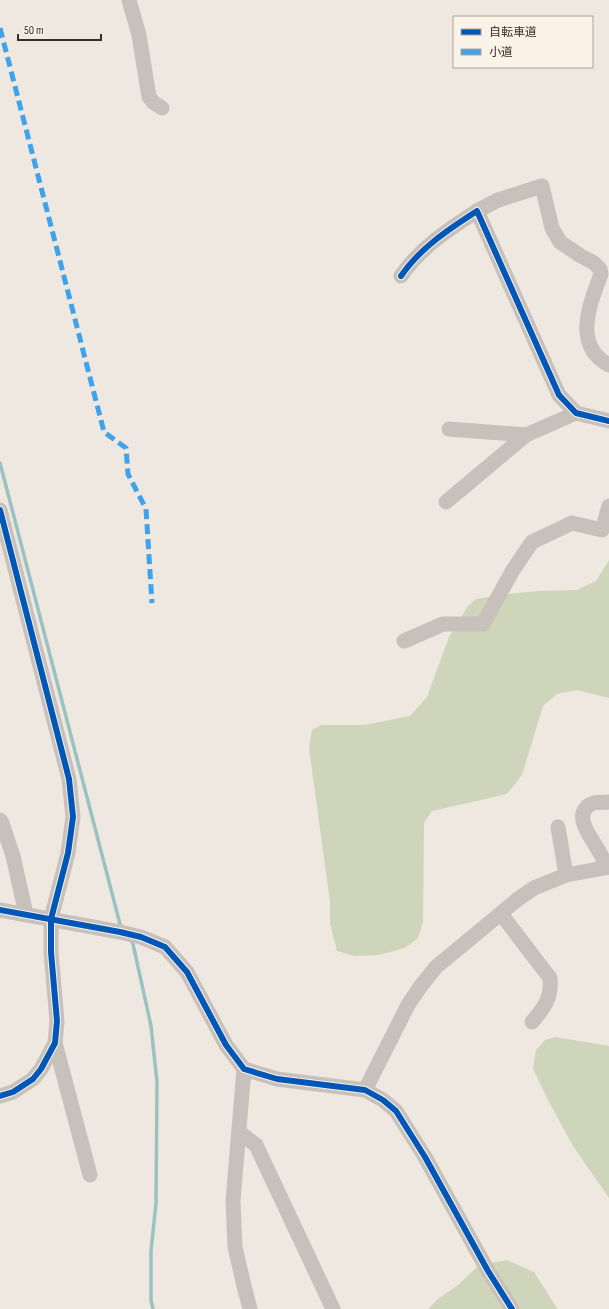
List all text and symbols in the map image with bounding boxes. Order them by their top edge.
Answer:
scale bar [18,16,101,42]
legend [453,16,593,68]
text: 50 m [24,23,44,38]
text: 自転車道 [489,25,537,40]
text: 小道 [489,45,513,60]

